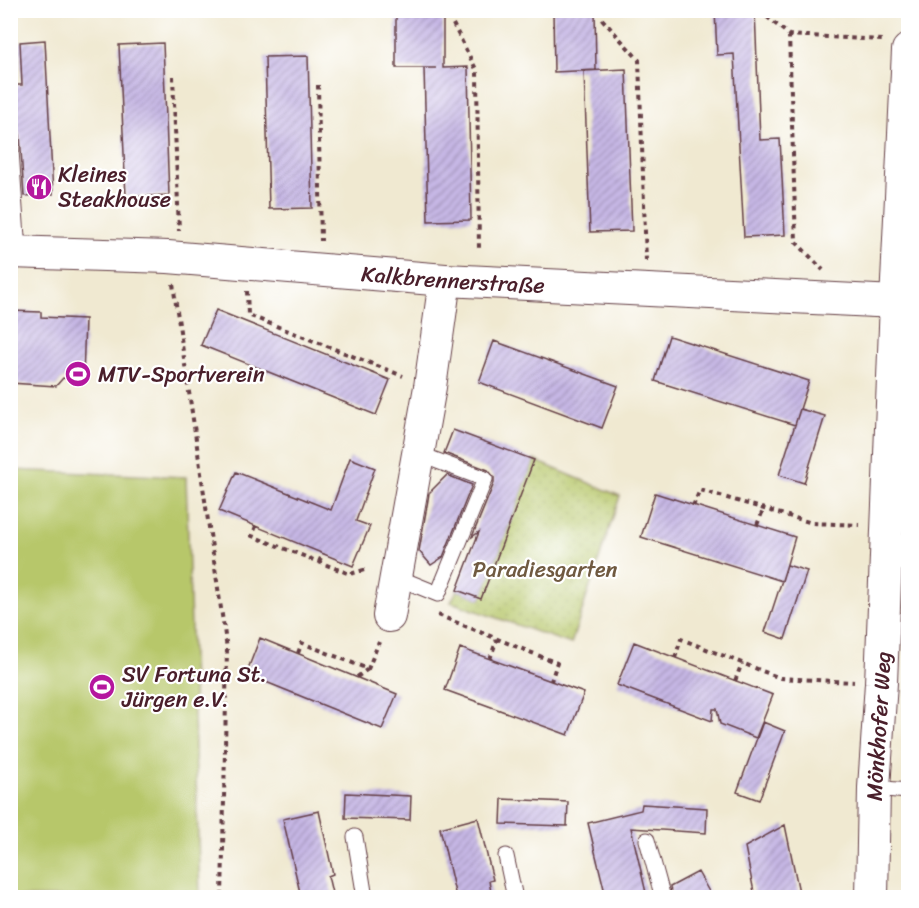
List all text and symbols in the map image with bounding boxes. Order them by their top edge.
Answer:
place label: Kleines Steakhouse [58,155,171,219]
restaurant icon: Kleines Steakhouse [24,172,54,202]
street label: Kalkbrennerstraße [360,254,546,305]
place label: MTV-Sportverein [98,355,265,394]
sports icon: MTV-Sportverein [63,359,93,389]
park label: Paradiesgarten [473,550,618,589]
street label: Mönkhofer Weg [855,651,902,801]
place label: SV Fortuna St. Jürgen e.V. [121,655,267,719]
sports icon: SV Fortuna St. Jürgen e.V. [87,672,117,702]

